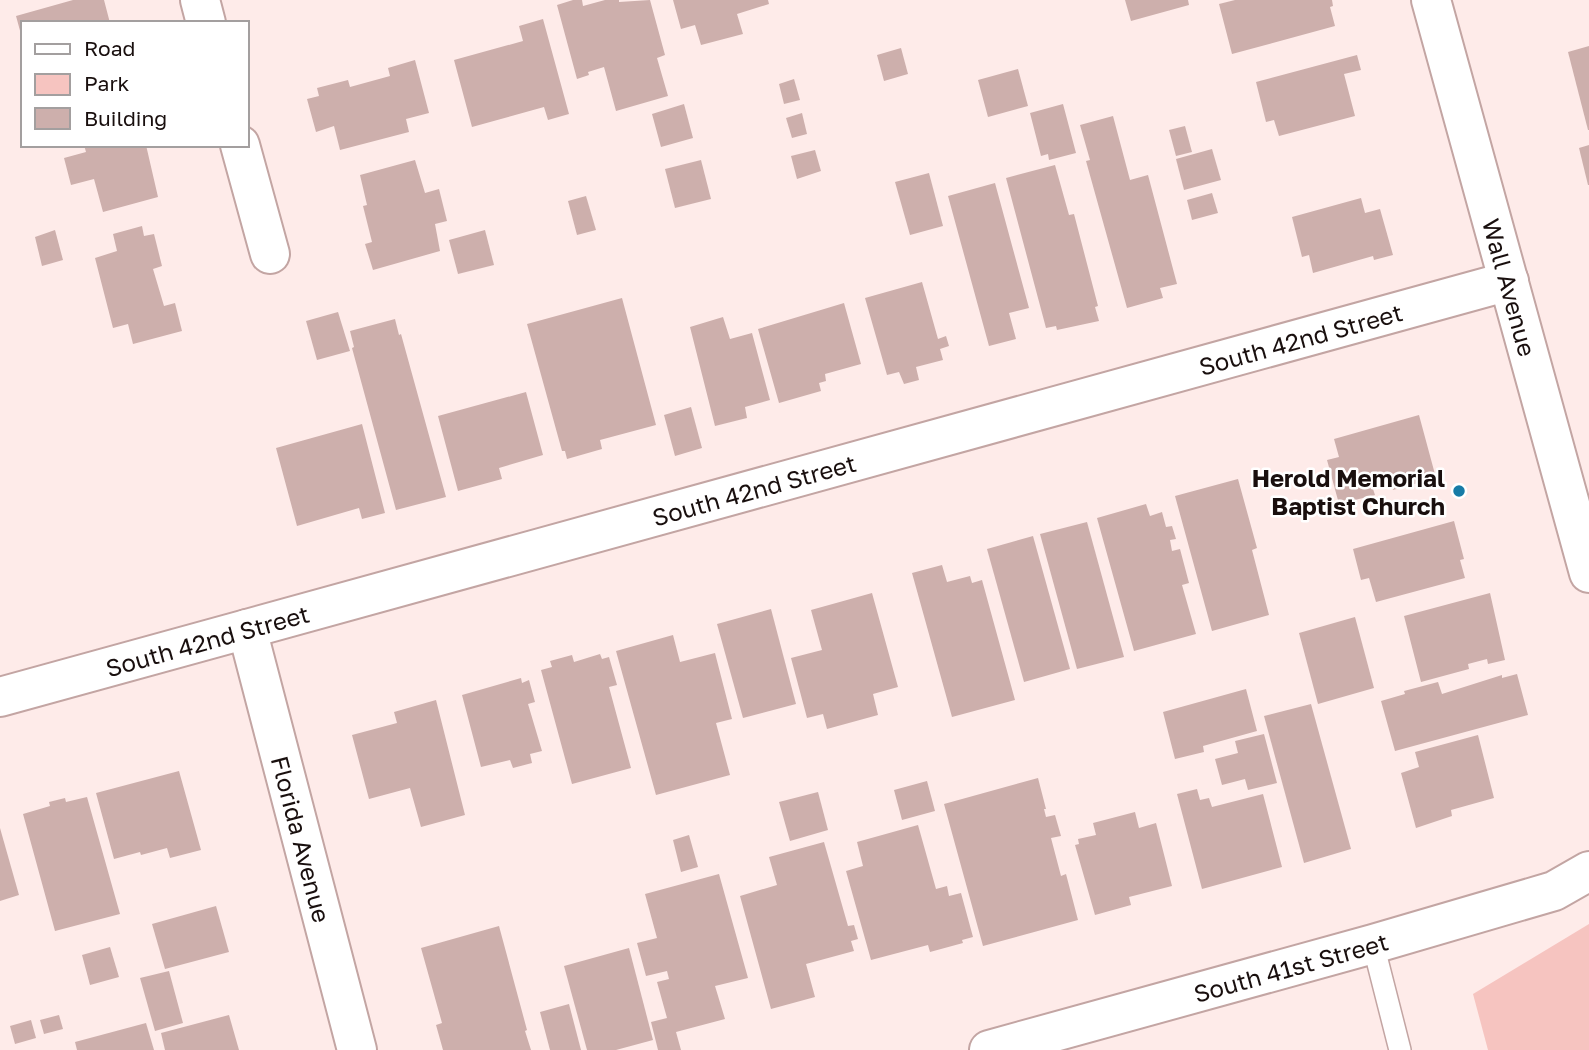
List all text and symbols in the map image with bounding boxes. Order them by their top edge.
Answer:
legend [21,21,248,147]
text: Road [84,35,135,61]
text: Park [84,70,130,96]
text: Building [84,105,167,131]
street label: Wall Avenue [1477,215,1543,359]
street label: South 42nd Street [1195,297,1405,380]
street label: South 42nd Street [649,447,859,531]
place label: Herold Memorial Baptist Church [1252,463,1445,520]
marker: Herold Memorial Baptist Church [1451,483,1467,499]
street label: South 42nd Street [102,598,312,682]
street label: Florida Avenue [266,753,338,925]
street label: South 41st Street [1190,926,1391,1007]

